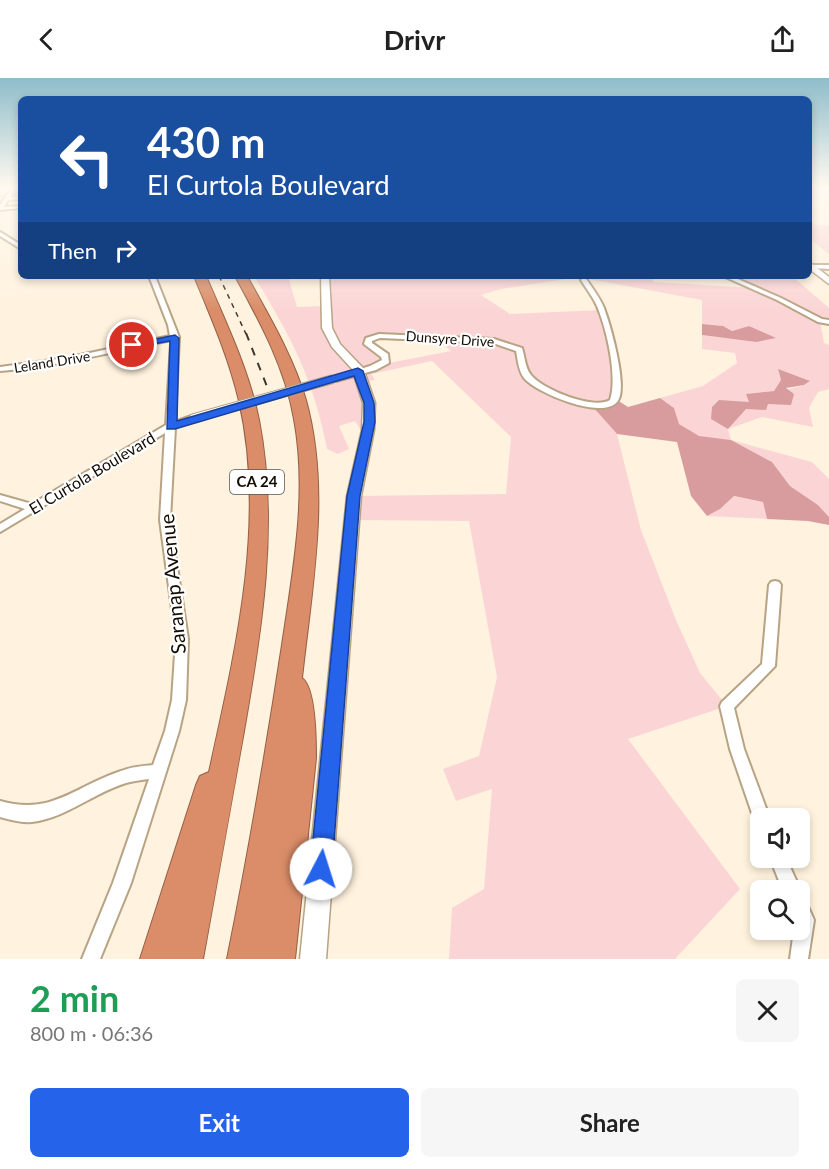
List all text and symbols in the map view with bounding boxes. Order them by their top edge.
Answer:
icon: back [30,23,63,56]
text: Drivr [384,23,445,56]
icon: share [766,23,799,56]
text: 430 m [147,117,265,167]
icon: left [48,120,126,198]
text: El Curtola Boulevard [147,168,390,201]
icon: right [109,234,142,267]
text: Then [48,237,97,264]
pin [106,319,157,370]
street label: Dunsyre Drive [405,327,495,350]
icon: arrive [115,328,148,361]
street label: Leland Drive [13,347,91,376]
street label: El Curtola Boulevard [25,427,158,518]
road number: CA 24 [230,470,284,494]
street label: Saranap Avenue [154,513,190,655]
map controls [750,808,810,940]
button: sound [750,808,810,868]
position arrow [289,837,353,901]
button: search [750,880,810,940]
text: 2 min [30,976,119,1020]
button: close [736,979,799,1042]
text: 800 m · 06:36 [30,1021,153,1045]
button: Exit [30,1088,409,1157]
button: Share [421,1088,799,1157]

